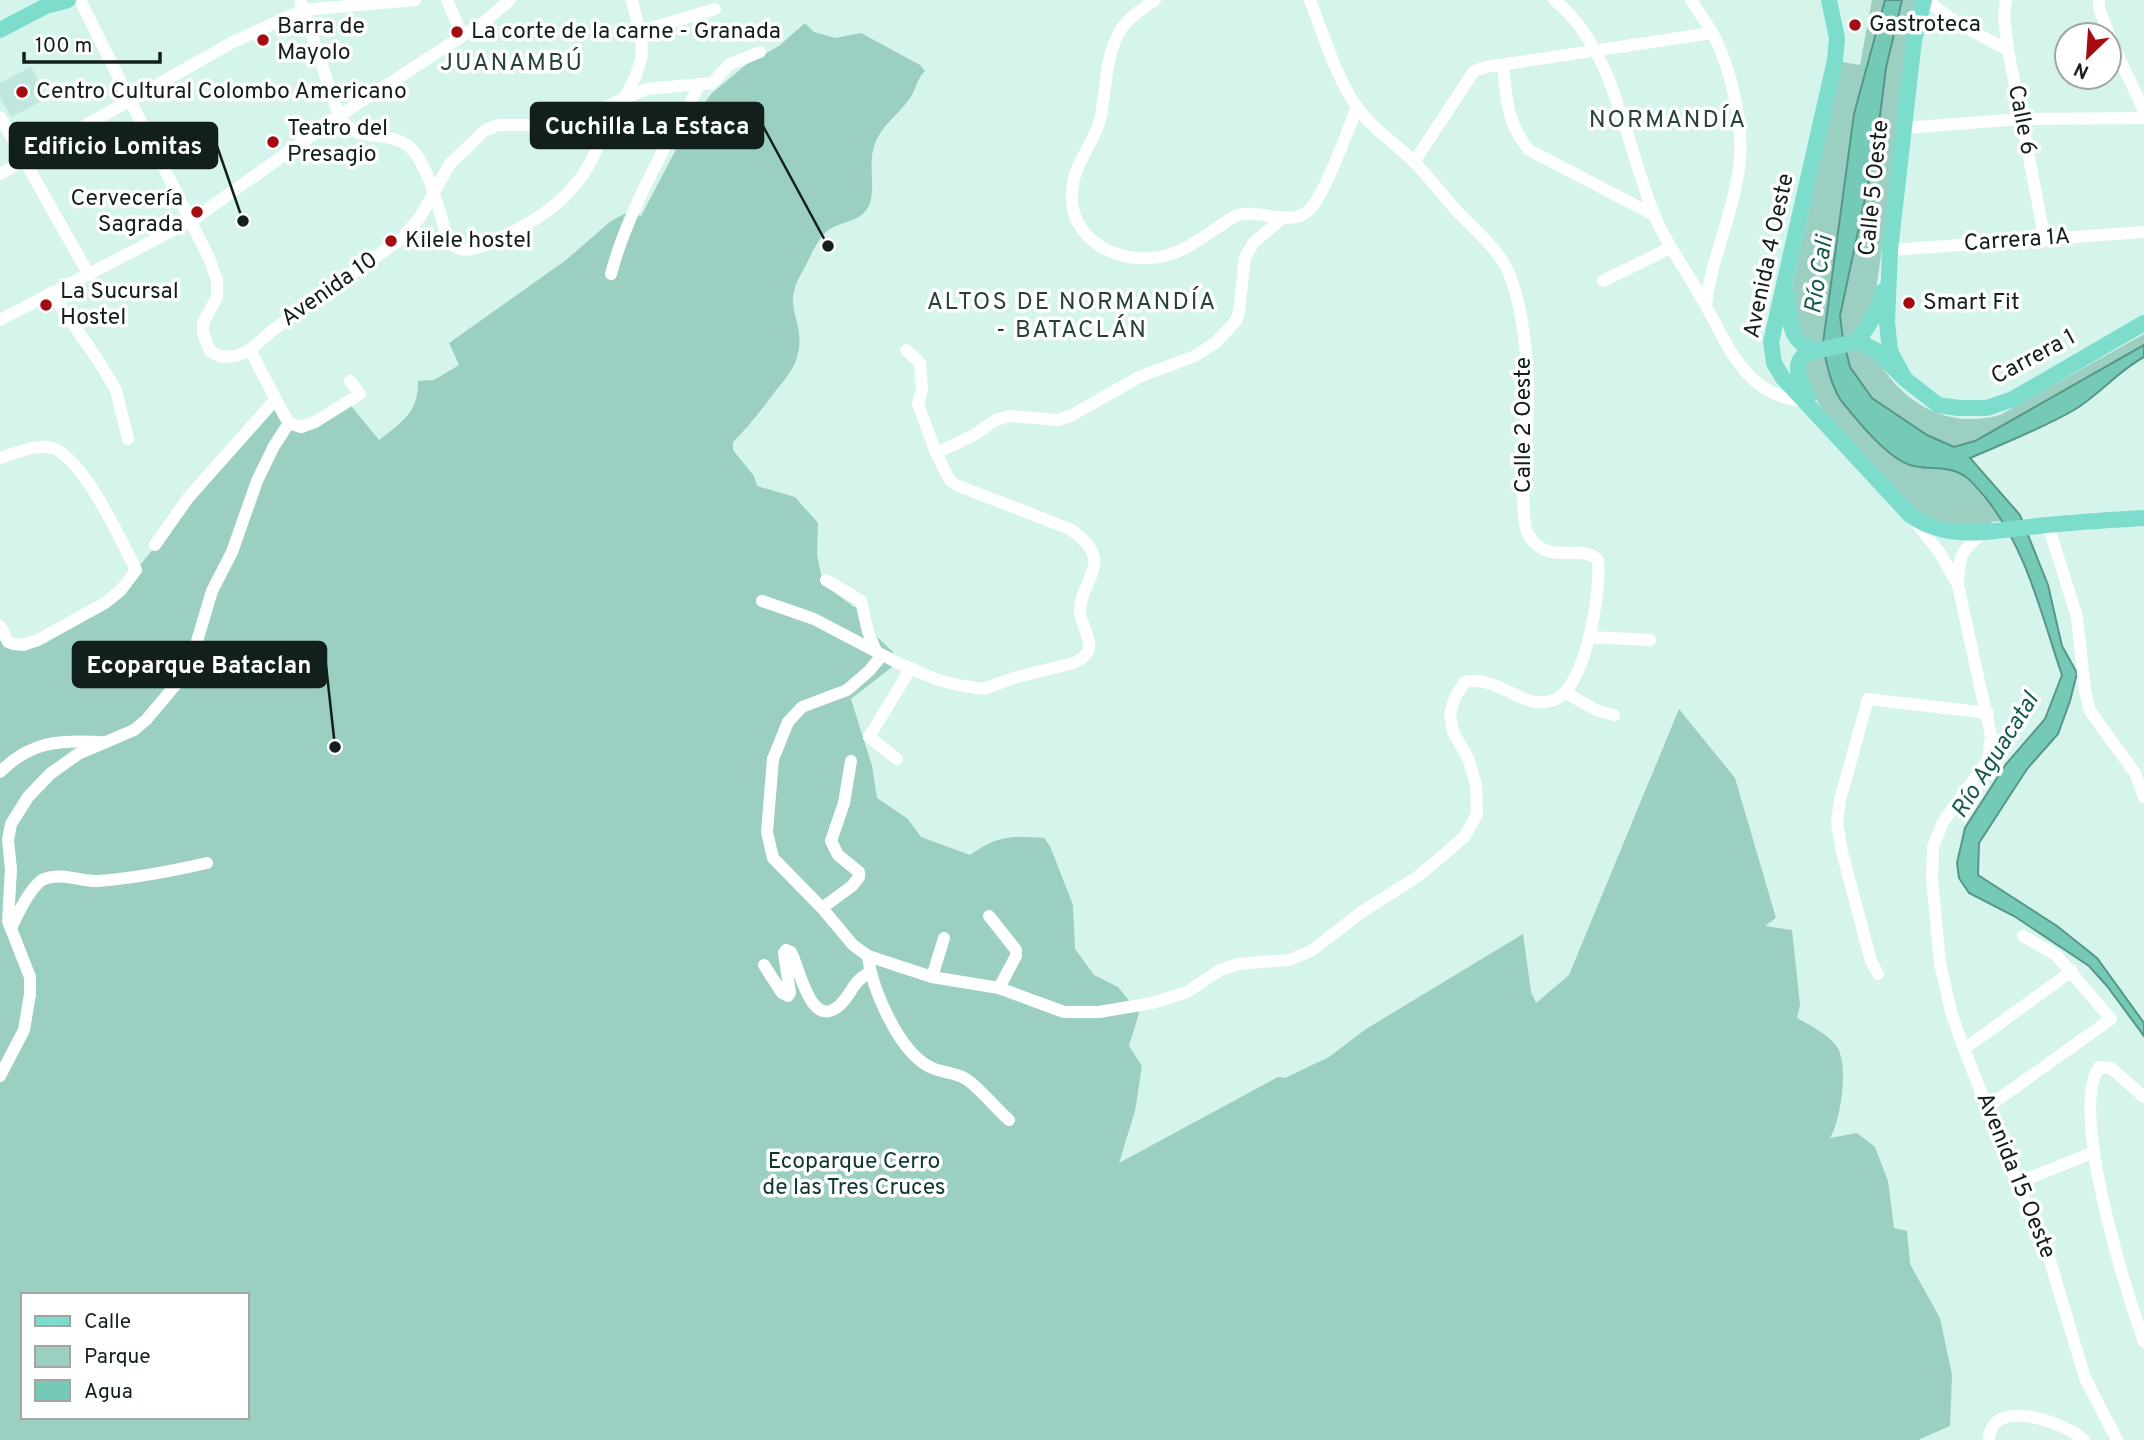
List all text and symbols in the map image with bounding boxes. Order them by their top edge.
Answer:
place label: Gastroteca [1869,11,1981,40]
place label: Barra de Mayolo [277,13,365,68]
marker: Gastroteca [1847,17,1863,33]
place label: La corte de la carne - Granada [471,18,781,47]
scale bar [24,21,161,65]
north arrow [2053,21,2123,91]
marker: La corte de la carne - Granada [449,24,465,40]
marker: Barra de Mayolo [255,32,271,48]
text: 100 m [35,33,92,60]
district label: JUANAMBÚ [440,47,584,79]
text: N [2070,56,2093,83]
place label: Centro Cultural Colombo Americano [36,78,407,107]
street label: Calle 6 [2000,83,2042,157]
marker: Centro Cultural Colombo Americano [14,84,30,100]
callout: Cuchilla La Estaca [531,103,763,148]
district label: NORMANDÍA [1589,104,1747,136]
text: Cuchilla La Estaca [545,113,749,143]
place label: Teatro del Presagio [287,115,388,170]
street label: Calle 5 Oeste [1853,119,1897,257]
callout: Edificio Lomitas [10,123,217,168]
text: Edificio Lomitas [24,133,202,163]
marker: Teatro del Presagio [265,134,281,150]
street label: Avenida 4 Oeste [1738,171,1802,341]
place label: Cervecería Sagrada [71,185,183,240]
marker: Cervecería Sagrada [189,204,205,220]
street label: Carrera 1A [1963,223,2071,259]
place label: Kilele hostel [405,227,532,256]
marker: Kilele hostel [383,233,399,249]
water label: Río Cali [1799,233,1841,316]
street label: Avenida 10 [276,246,384,334]
place label: La Sucursal Hostel [60,278,179,333]
district label: ALTOS DE NORMANDÍA - BATACLÁN [927,286,1217,346]
place label: Smart Fit [1923,289,2020,318]
marker: Smart Fit [1901,295,1917,311]
marker: La Sucursal Hostel [38,297,54,313]
street label: Carrera 1 [1987,324,2081,392]
street label: Calle 2 Oeste [1510,357,1539,493]
callout: Ecoparque Bataclan [73,642,326,687]
text: Ecoparque Bataclan [87,652,311,682]
water label: Río Aguacatal [1946,686,2047,824]
street label: Avenida 15 Oeste [1969,1089,2061,1263]
park label: Ecoparque Cerro de las Tres Cruces [762,1148,946,1203]
legend [21,1293,248,1419]
text: Calle [84,1309,131,1336]
text: Parque [84,1344,151,1371]
text: Agua [84,1379,133,1406]

